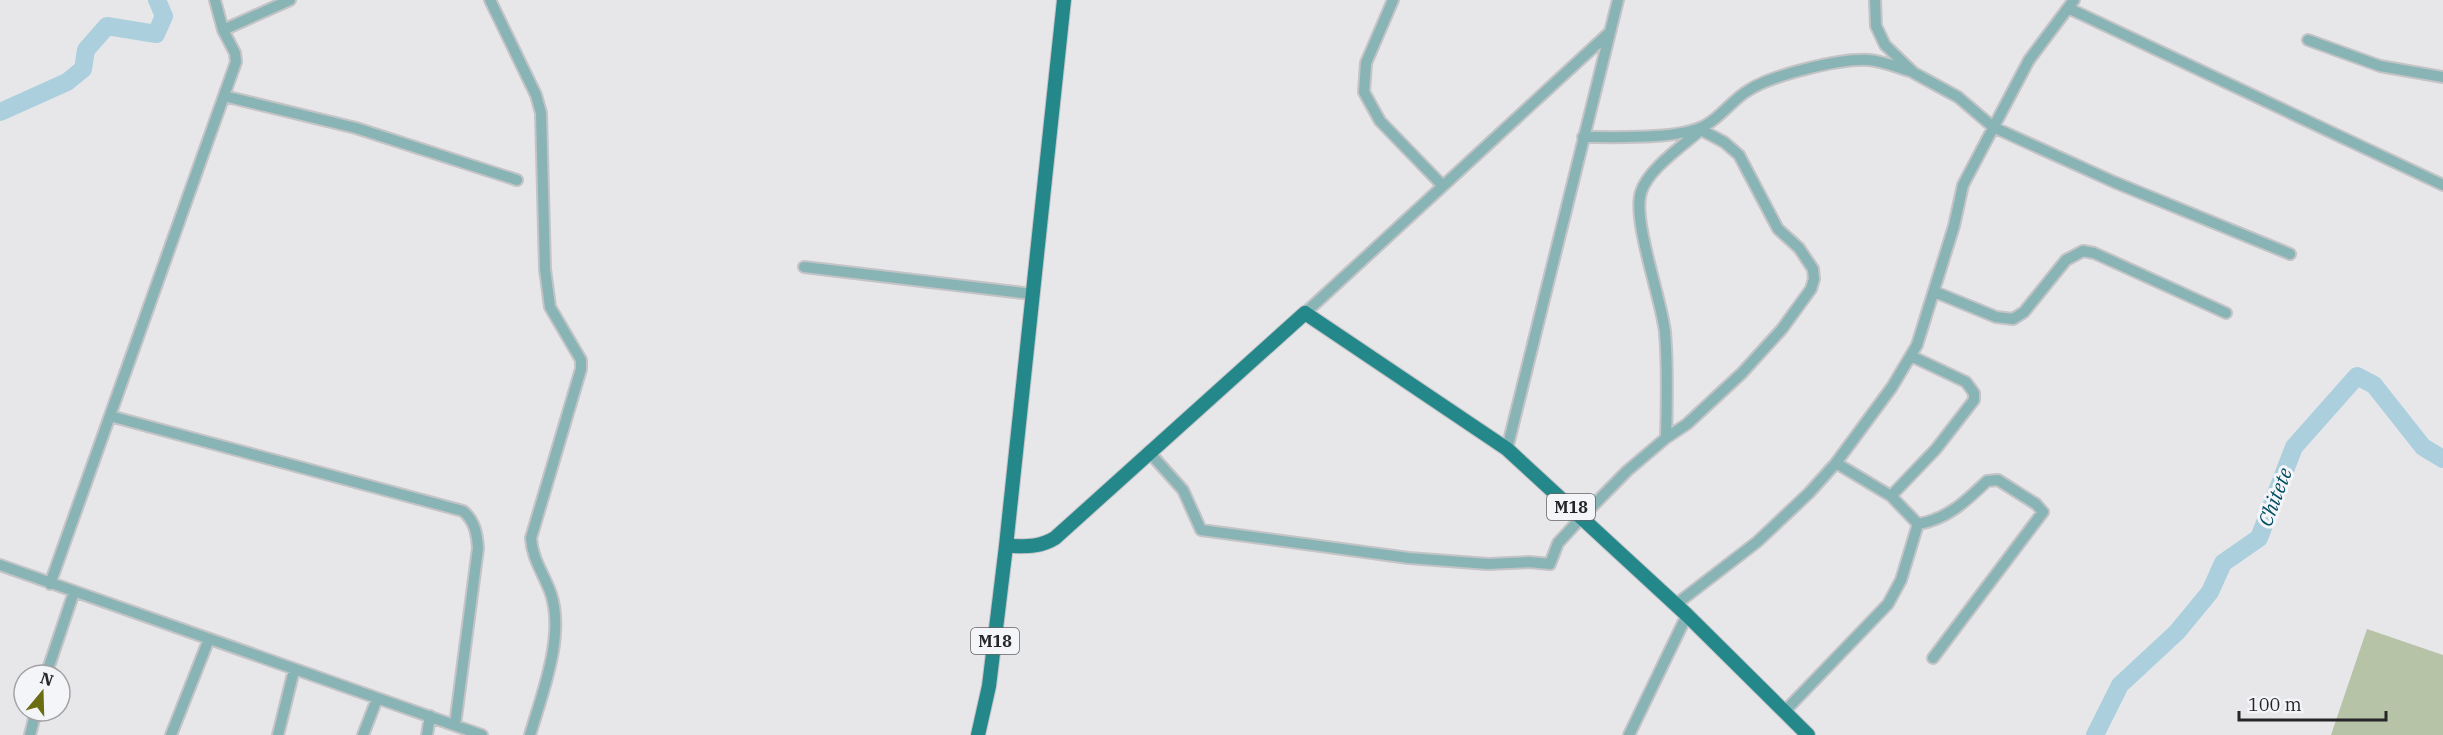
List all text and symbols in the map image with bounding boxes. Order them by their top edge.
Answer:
water label: Chitete [2251,464,2298,530]
road number: M18 [1547,494,1595,520]
road number: M18 [971,628,1019,654]
north arrow [12,663,72,723]
text: N [38,667,56,690]
scale bar [2239,684,2386,722]
text: 100 m [2248,693,2302,716]

